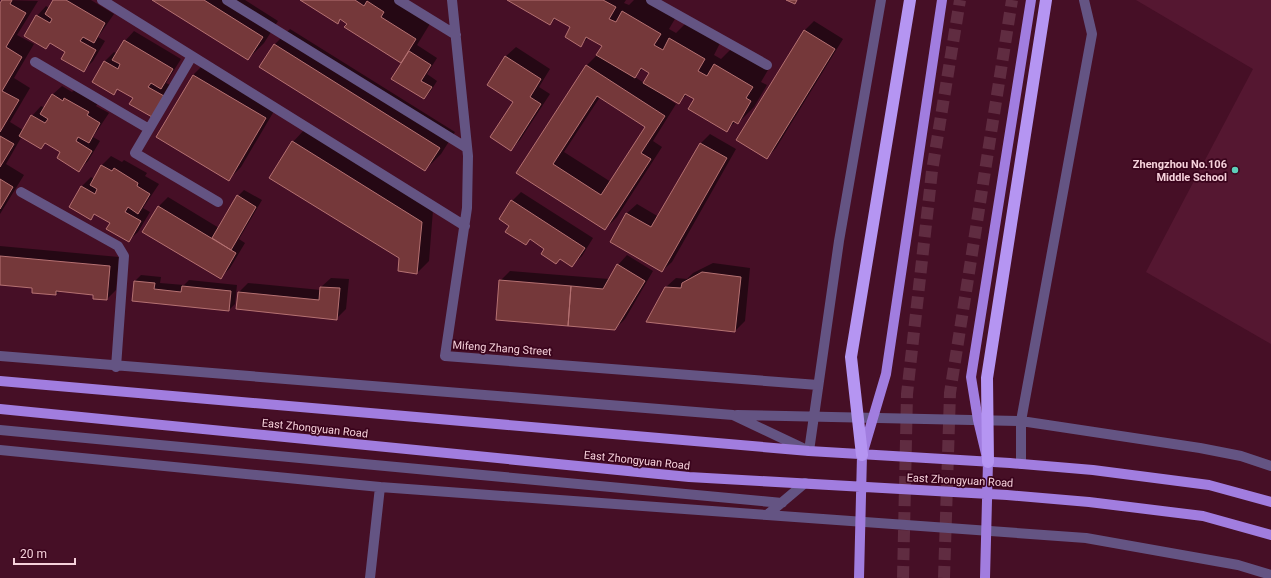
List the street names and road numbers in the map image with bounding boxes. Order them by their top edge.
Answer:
street label: Mifeng Zhang Street [452,339,552,358]
street label: East Zhongyuan Road [261,416,369,441]
street label: East Zhongyuan Road [583,448,691,473]
street label: East Zhongyuan Road [906,471,1014,490]

